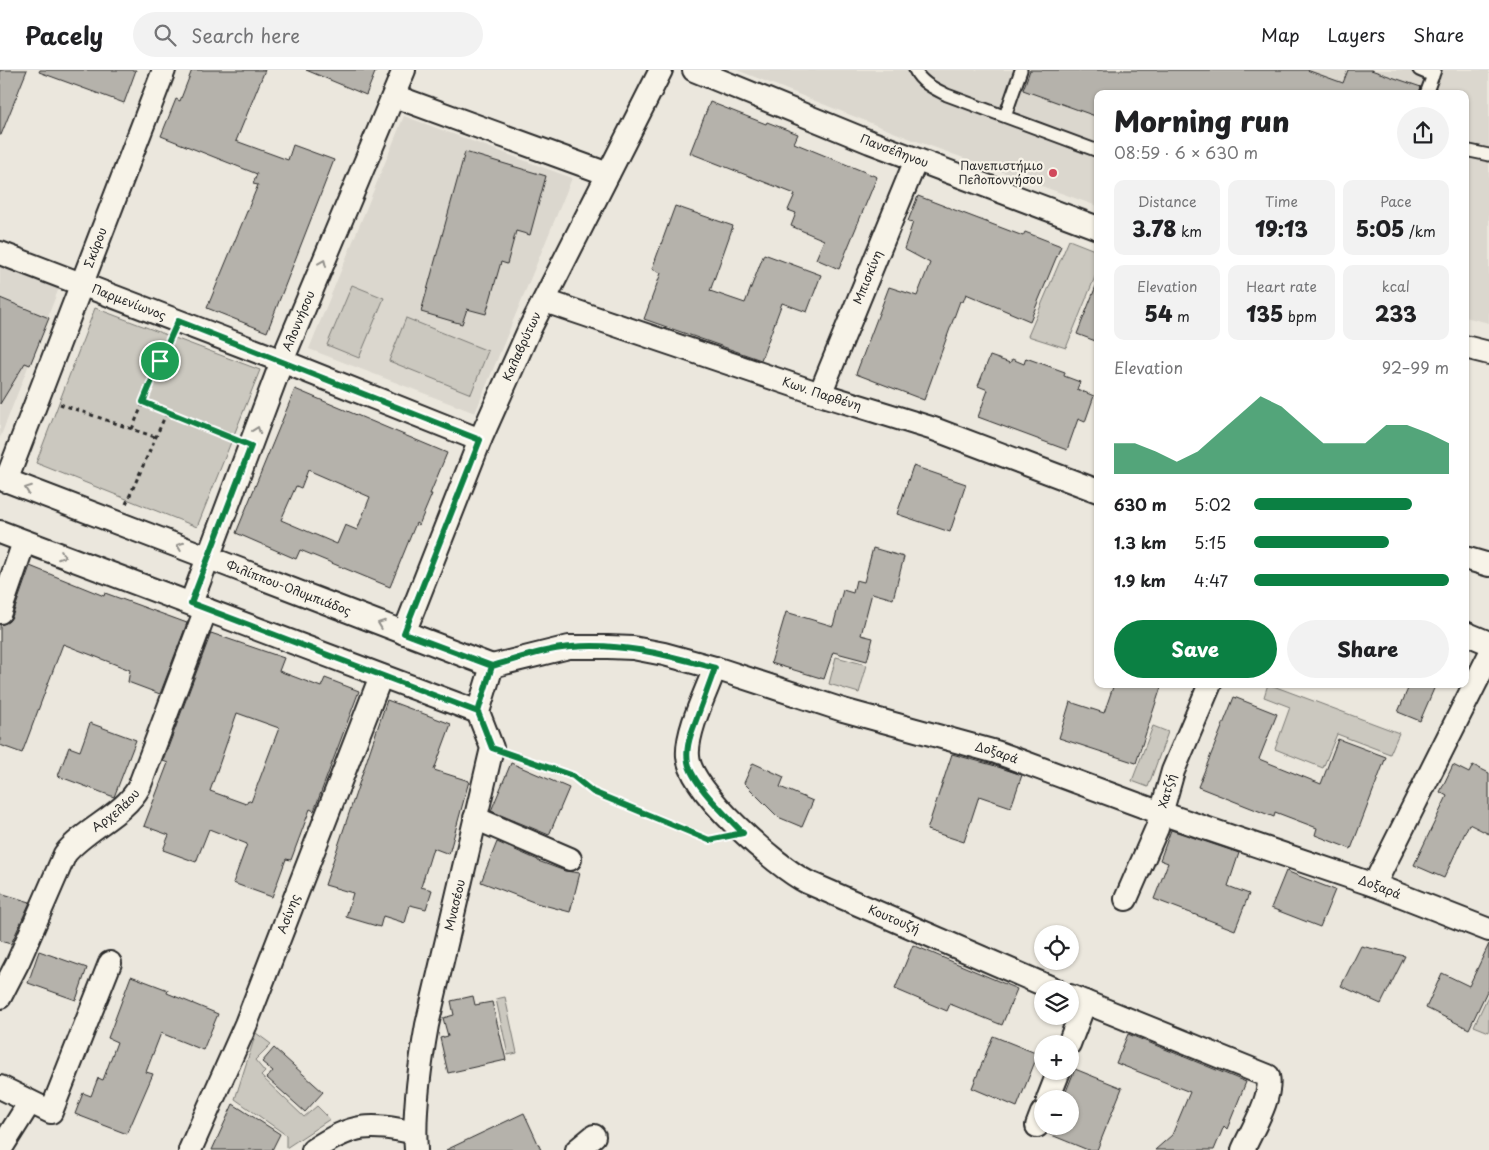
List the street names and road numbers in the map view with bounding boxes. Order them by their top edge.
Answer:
street label: Πανσέληνου [858,129,931,171]
street label: Σκύρου [79,224,111,270]
street label: Μπισκίνη [848,247,886,307]
street label: Παρμενίωνος [89,279,169,324]
street label: Αλοννήσου [277,287,319,353]
street label: Καλαβρύτων [497,308,545,384]
street label: Κων. Παρθένη [780,372,864,414]
street label: Φιλίππου-Ολυμπιάδος [224,555,354,619]
street label: Δοξαρά [973,737,1021,768]
street label: Χατζή [1153,771,1180,810]
street label: Αρχελάου [87,785,143,836]
street label: Δοξαρά [1356,870,1404,903]
street label: Μνασέου [439,877,469,932]
street label: Ασίνης [272,891,304,936]
street label: Κουτουζή [866,900,923,938]

